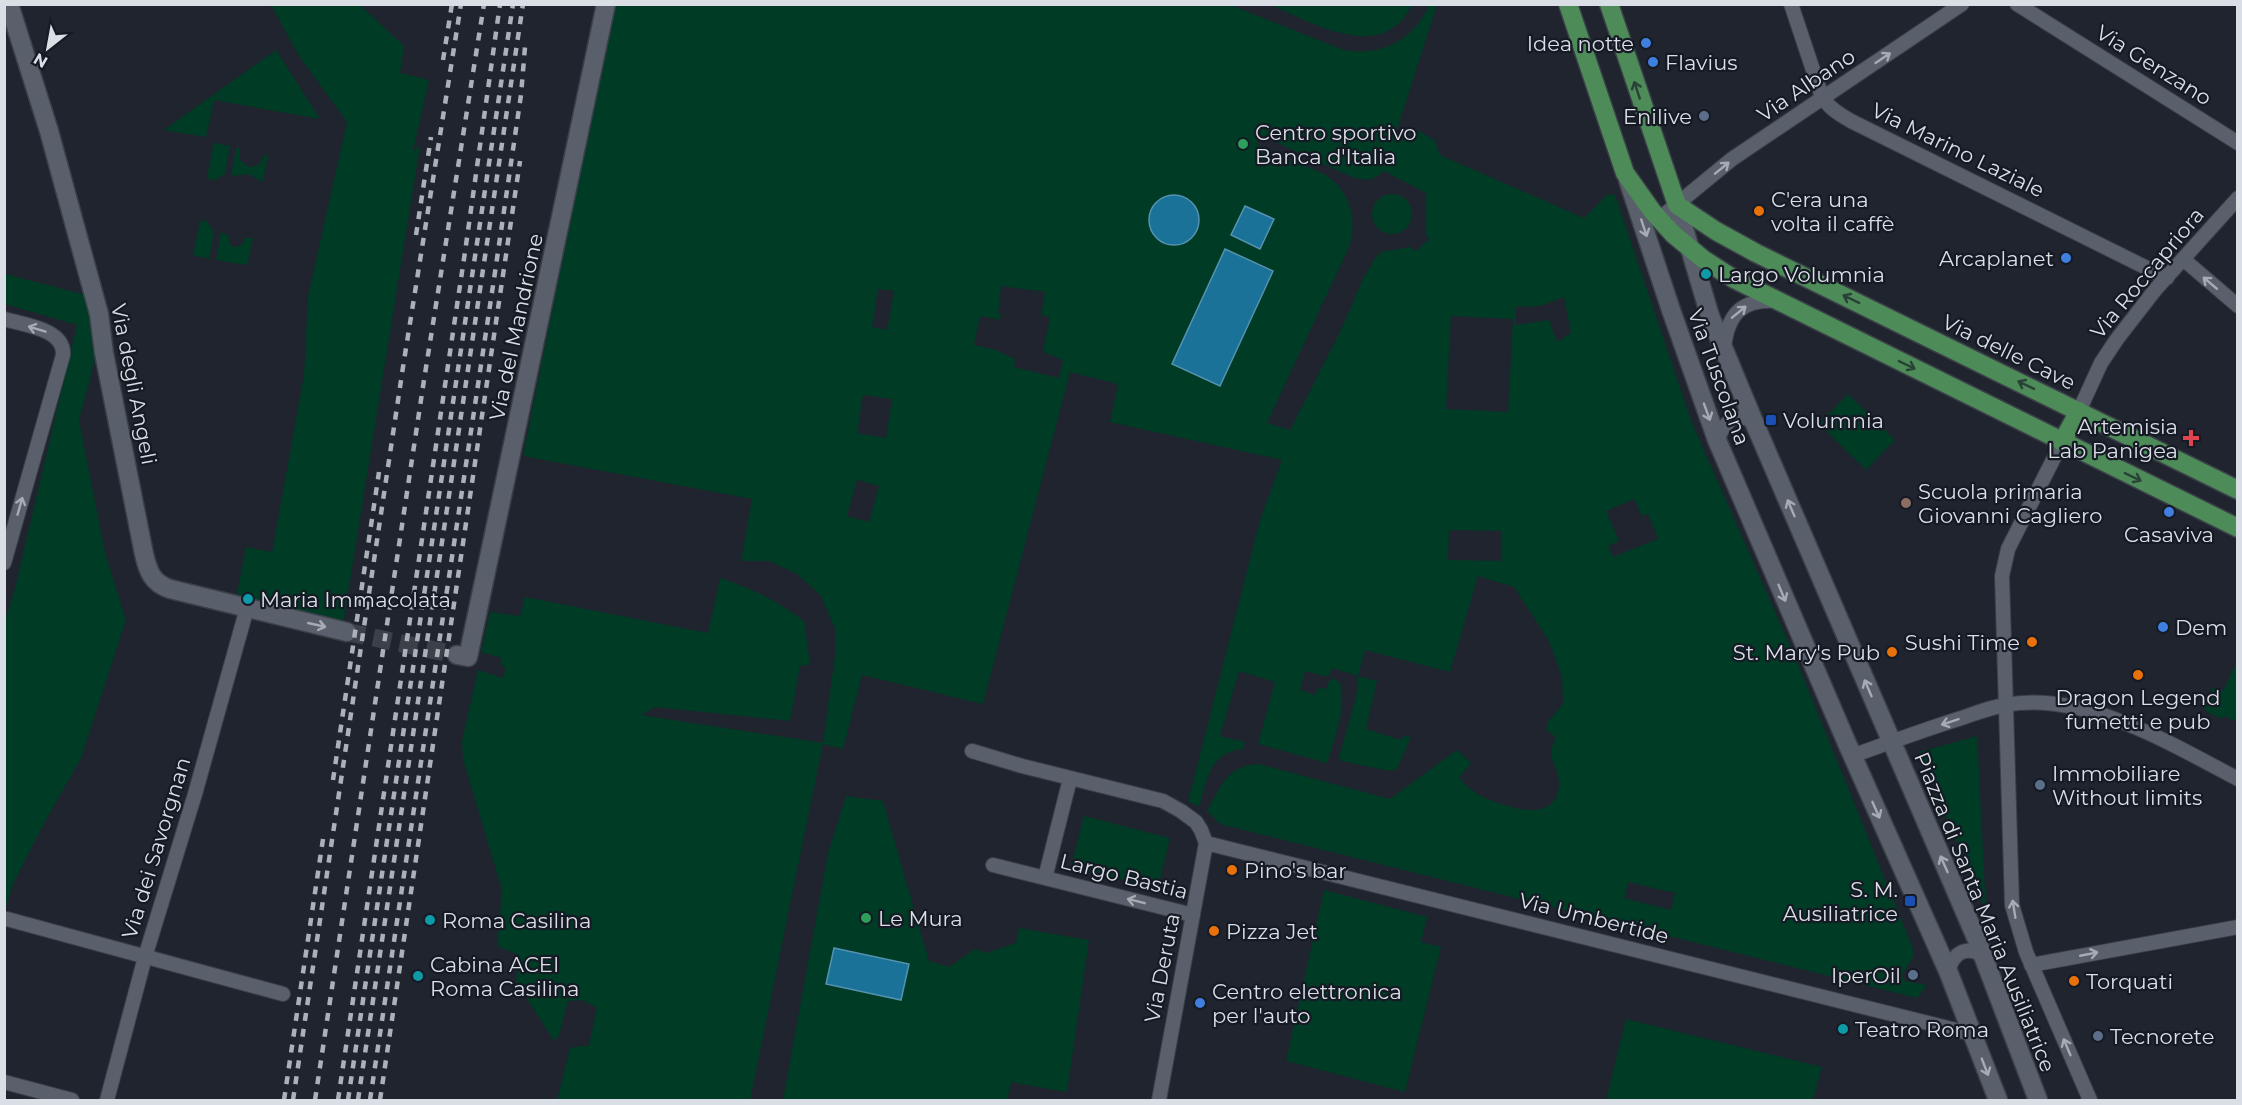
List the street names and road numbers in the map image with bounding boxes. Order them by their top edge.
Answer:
street label: Via Genzano [2092,20,2216,110]
street label: Via Albano [1752,43,1860,127]
street label: Via Marino Laziale [1868,97,2048,203]
street label: Via Roccapriora [2085,202,2209,344]
street label: Via del Mandrione [484,231,548,423]
street label: Via degli Angeli [106,301,162,467]
street label: Via Tuscolana [1683,305,1755,449]
street label: Via delle Cave [1938,309,2080,395]
street label: Piazza di Santa Maria Ausiliatrice [1909,748,2061,1076]
street label: Via dei Savorgnan [116,754,196,942]
street label: Largo Bastia [1057,848,1191,904]
street label: Via Umbertide [1517,887,1671,949]
street label: Via Deruta [1139,911,1185,1025]

